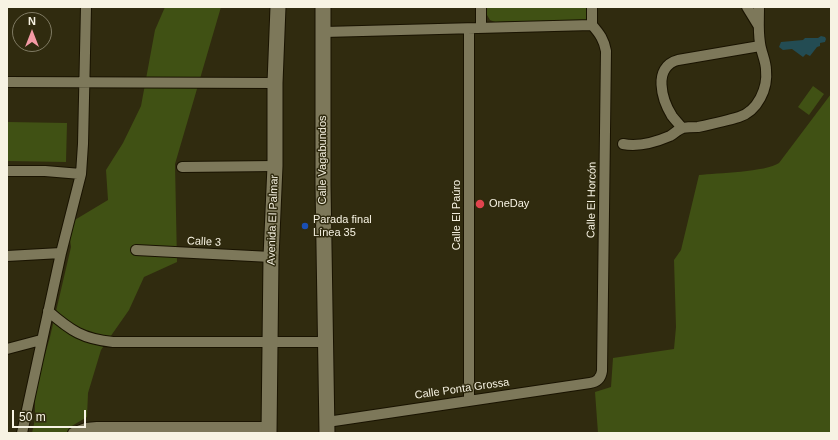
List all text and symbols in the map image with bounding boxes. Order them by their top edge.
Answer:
north arrow [12,12,52,52]
text: N [28,15,36,27]
street label: Calle Vagabundos [316,115,330,205]
street label: Calle El Horcón [585,162,599,238]
street label: Avenida El Palmar [265,175,281,265]
street label: Calle El Paúro [450,180,464,250]
place label: OneDay [489,197,529,211]
marker: OneDay [474,198,486,210]
place label: Parada final Línea 35 [313,213,372,239]
marker: Parada final Línea 35 [300,221,310,231]
street label: Calle 3 [187,235,221,249]
street label: Calle Ponta Grossa [414,376,510,402]
scale bar [14,402,88,428]
text: 50 m [19,410,46,424]

